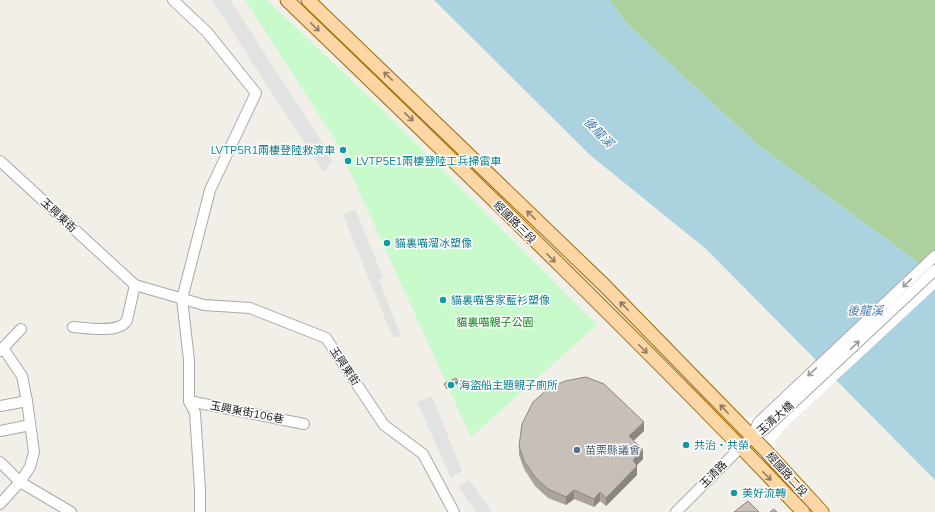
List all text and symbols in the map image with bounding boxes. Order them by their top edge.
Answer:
one-way arrow [310,22,320,32]
one-way arrow [383,71,393,81]
one-way arrow [404,112,414,122]
water label: 後龍溪 [581,114,618,152]
place label: LVTP5R1兩棲登陸救濟車 [211,143,335,157]
marker: LVTP5R1兩棲登陸救濟車 [338,145,348,155]
place label: LVTP5E1兩棲登陸工兵掃雷車 [356,154,501,168]
marker: LVTP5E1兩棲登陸工兵掃雷車 [343,156,353,166]
street label: 玉興東街 [38,195,80,235]
street label: 經國路三段 [491,198,539,246]
one-way arrow [526,210,536,220]
place label: 貓裏喵溜冰塑像 [395,236,472,250]
marker: 貓裏喵溜冰塑像 [382,238,392,248]
one-way arrow [546,253,556,263]
one-way arrow [902,278,912,288]
place label: 貓裏喵客家藍衫塑像 [451,293,550,307]
marker: 貓裏喵客家藍衫塑像 [438,295,448,305]
one-way arrow [619,301,629,311]
water label: 後龍溪 [847,303,885,318]
park label: 貓裏喵親子公園 [457,315,534,329]
one-way arrow [850,340,860,350]
street label: 玉興東街 [327,344,363,388]
one-way arrow [638,345,648,354]
one-way arrow [807,367,817,377]
place label: 海盜船主題親子廁所 [459,378,558,392]
marker: 海盜船主題親子廁所 [446,380,456,390]
street label: 玉興東街106巷 [209,398,285,426]
street label: 玉清大橋 [754,398,796,438]
one-way arrow [719,404,729,414]
place label: 共治‧共榮 [694,438,749,452]
marker: 共治‧共榮 [681,440,691,450]
place label: 苗栗縣議會 [585,443,640,457]
marker: 苗栗縣議會 [572,445,582,455]
street label: 經國路二段 [763,449,811,499]
street label: 玉清路 [696,457,730,491]
one-way arrow [762,471,772,481]
place label: 美好流轉 [742,486,786,500]
marker: 美好流轉 [729,488,739,498]

